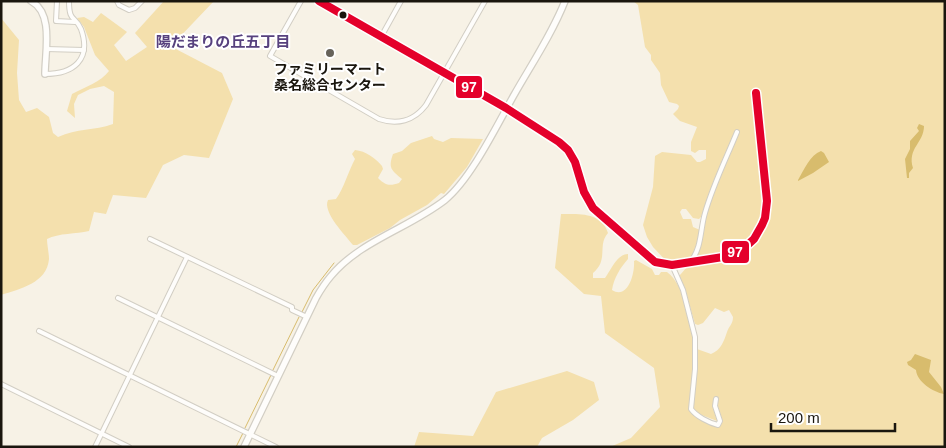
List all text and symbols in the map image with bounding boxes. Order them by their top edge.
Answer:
unlabelled marker [338,10,348,20]
district label: 陽だまりの丘五丁目 [156,33,290,50]
marker: ファミリーマート 桑名総合センター [324,47,336,59]
place label: ファミリーマート 桑名総合センター [274,61,386,93]
line badge: 97 [455,75,483,99]
text: 97 [461,79,477,95]
line badge: 97 [721,240,750,264]
text: 97 [727,244,743,260]
scale bar [771,400,895,432]
text: 200 m [778,409,820,426]

